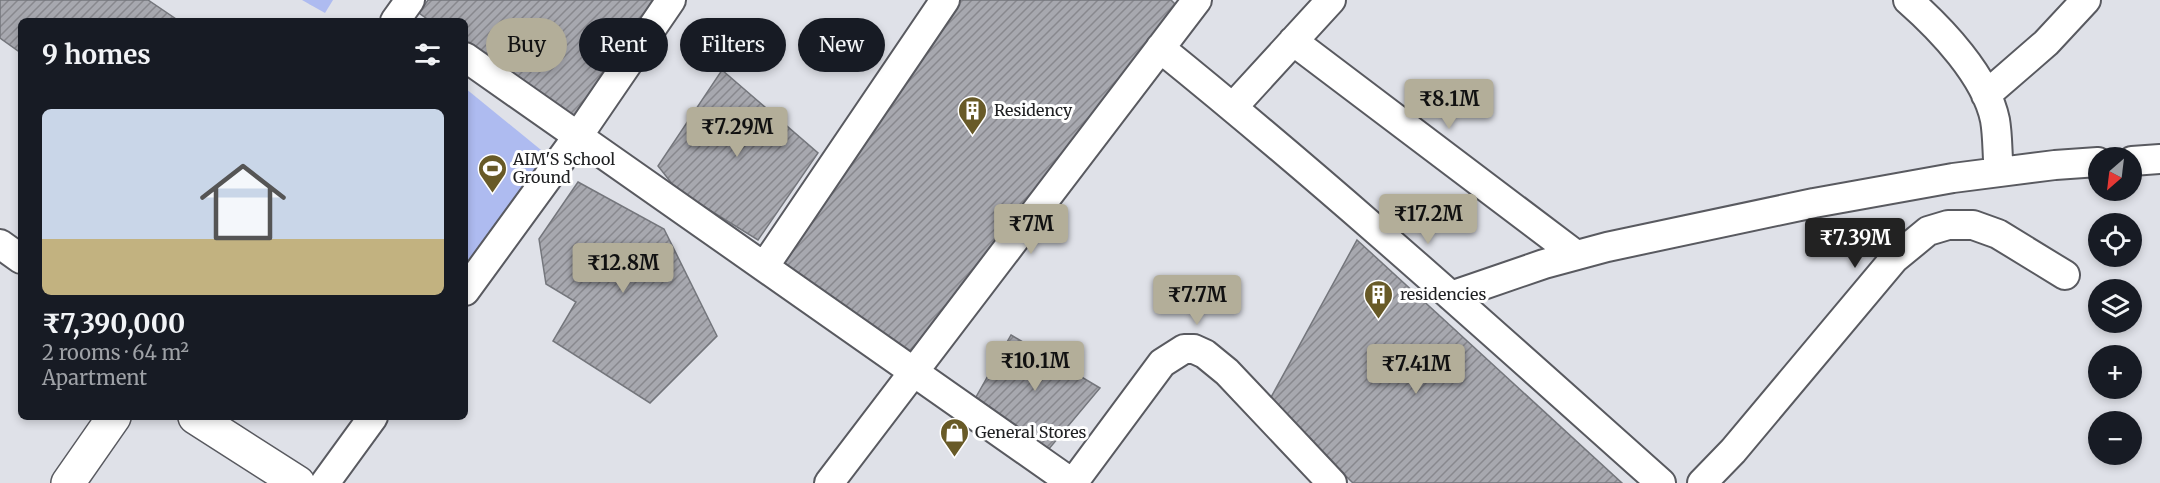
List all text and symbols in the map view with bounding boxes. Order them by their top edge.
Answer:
chip: Buy [486,18,567,72]
chip: Rent [579,18,668,72]
chip: Filters [680,18,786,72]
chip: New [798,18,885,72]
text: 9 homes [42,38,151,71]
icon: filters [411,38,444,71]
pin: ₹8.1M [1407,79,1491,130]
text: ₹8.1M [1418,86,1480,111]
building icon: Residency [957,94,989,136]
place label: Residency [994,100,1073,120]
pin: ₹7.29M [688,107,786,158]
text: ₹7.29M [701,114,773,139]
north arrow [2088,147,2142,201]
map controls [2088,147,2142,465]
icon: home [189,148,297,256]
place label: AIM'S School Ground [512,149,615,187]
sports icon: AIM'S School Ground [476,152,508,194]
pin: ₹17.2M [1379,194,1477,245]
text: ₹17.2M [1393,201,1463,226]
pin: ₹7M [1002,204,1060,255]
text: ₹7M [1008,211,1054,236]
button: locate [2088,213,2142,267]
pin: ₹7.39M [1806,218,1904,269]
text: ₹7.39M [1819,225,1891,250]
pin: ₹12.8M [574,243,672,294]
text: ₹12.8M [587,250,659,275]
pin: ₹7.7M [1155,275,1239,326]
building icon: residencies [1363,278,1395,320]
button: layers [2088,279,2142,333]
text: ₹7.7M [1167,282,1227,307]
place label: residencies [1400,284,1486,304]
text: ₹7,390,000 [42,307,185,340]
text: 2 rooms · 64 m² [42,340,189,365]
pin: ₹10.1M [986,341,1084,392]
pin: ₹7.41M [1367,344,1465,395]
button: + [2088,345,2142,399]
text: ₹10.1M [1000,348,1070,373]
text: ₹7.41M [1381,351,1451,376]
text: Apartment [42,365,147,390]
button: − [2088,411,2142,465]
shop icon: General Stores [938,416,970,458]
place label: General Stores [975,422,1087,442]

